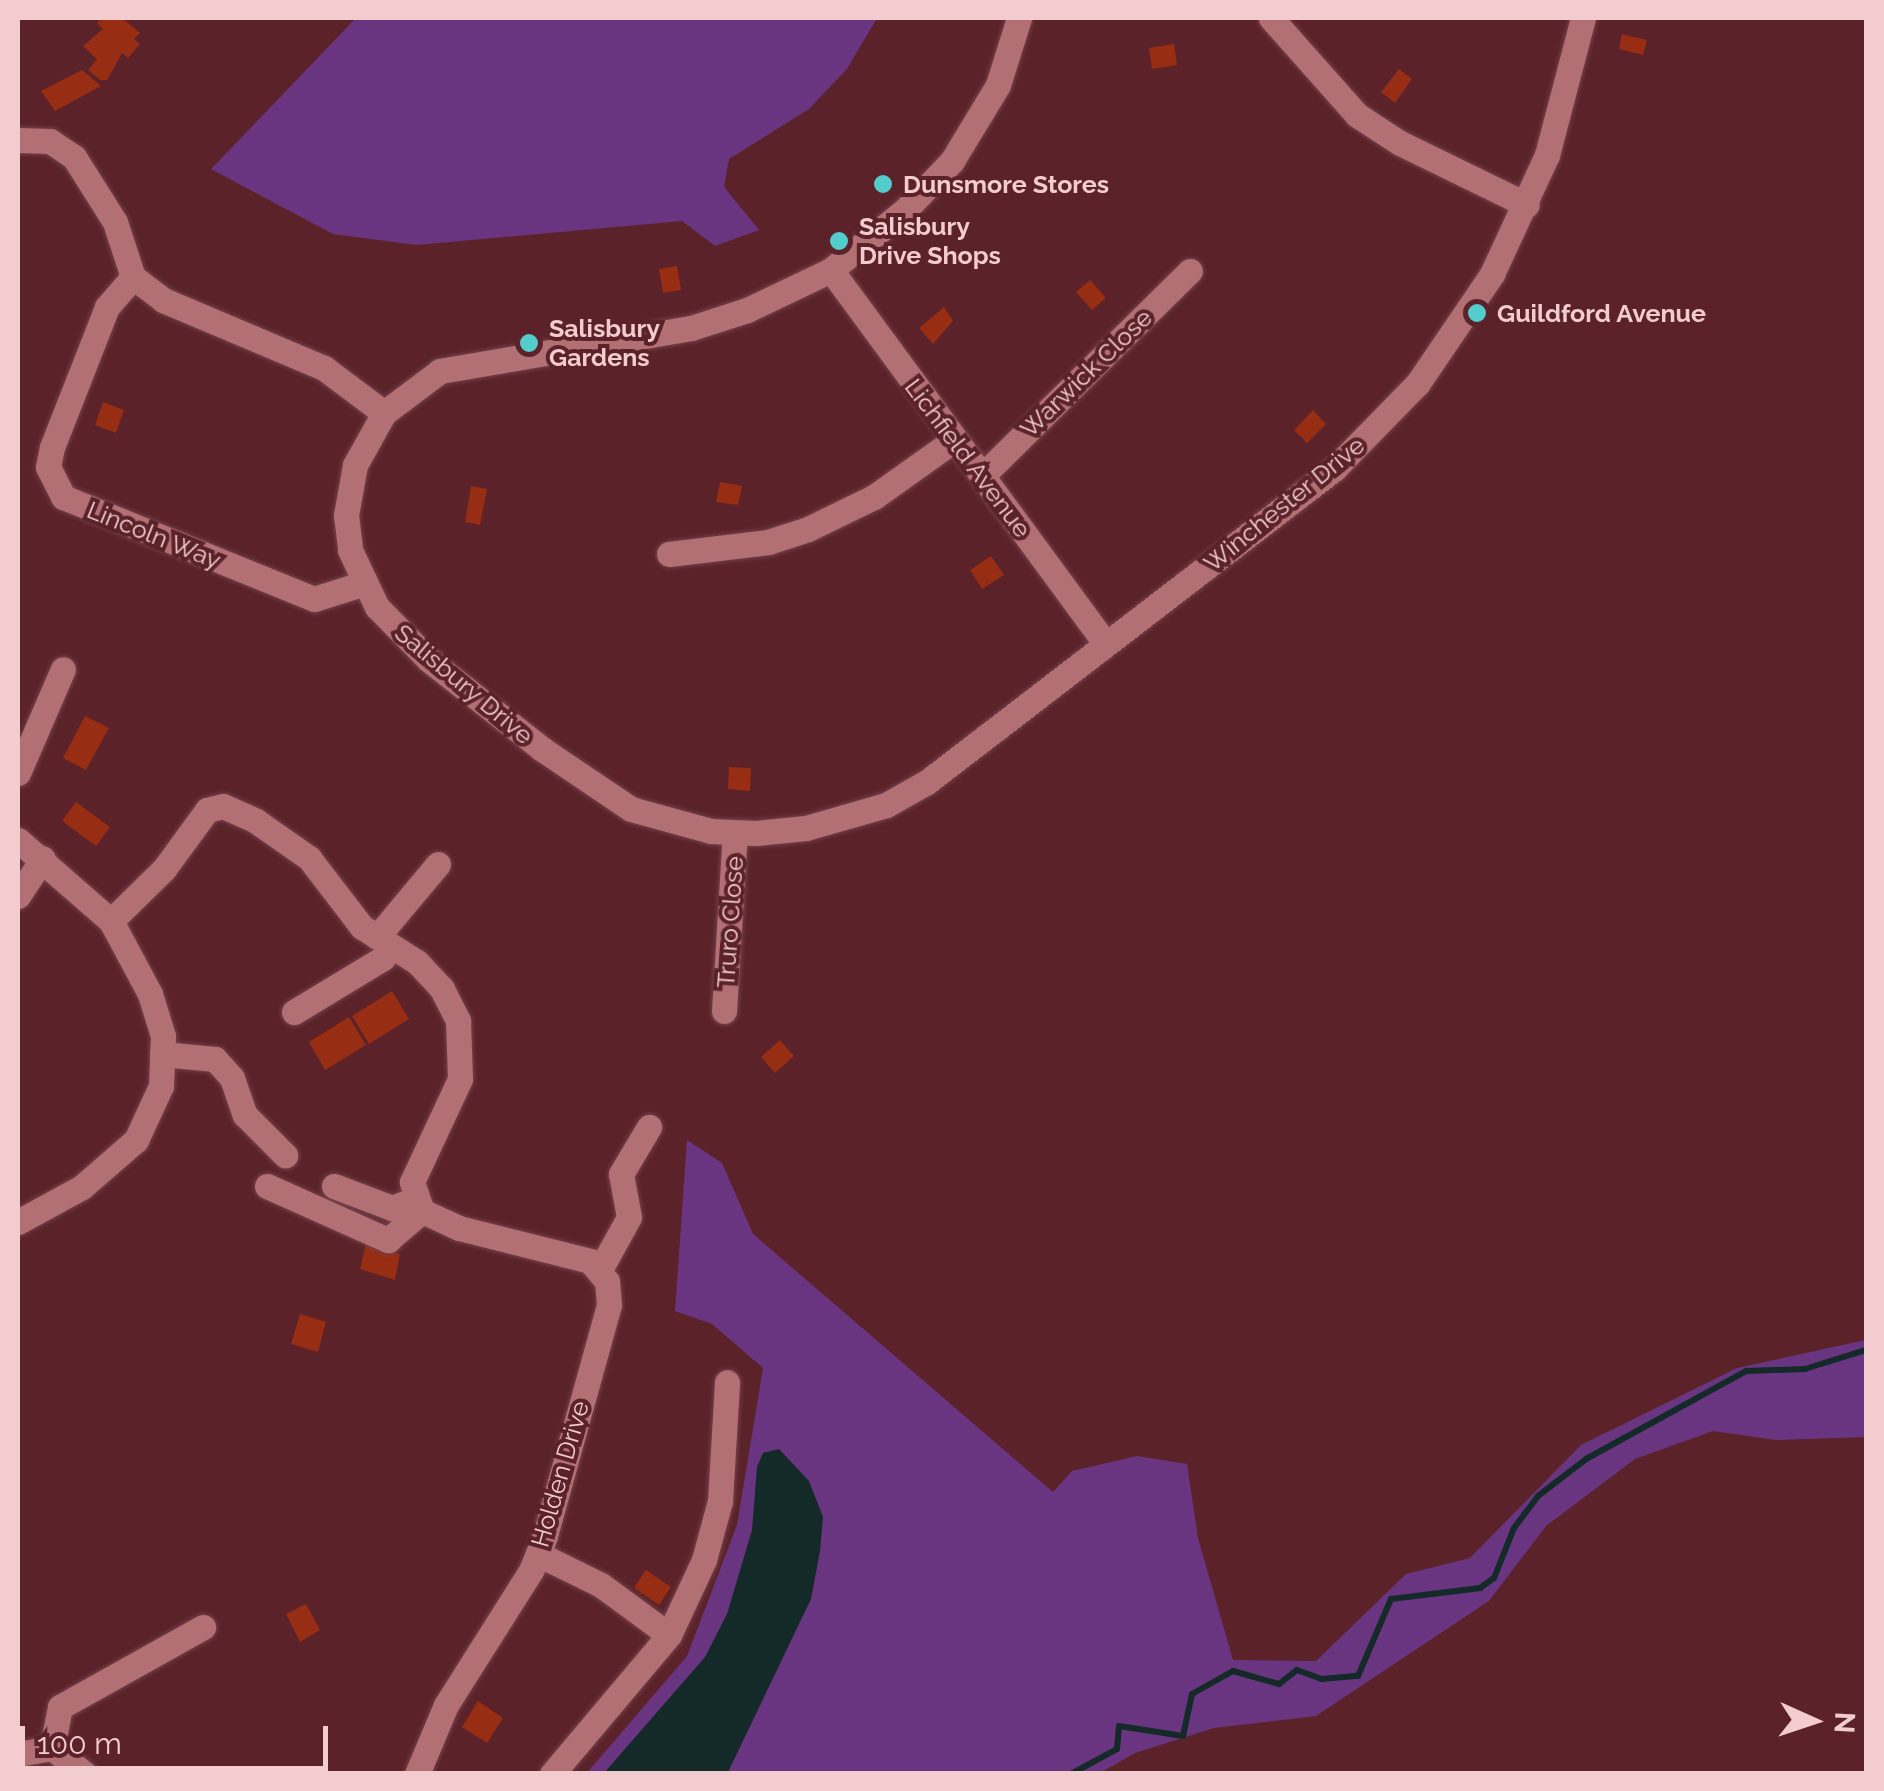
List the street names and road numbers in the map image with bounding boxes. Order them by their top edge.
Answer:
street label: Warwick Close [1014,302,1158,444]
street label: Lichfield Avenue [898,372,1038,544]
street label: Winchester Drive [1197,430,1371,578]
street label: Lincoln Way [82,494,226,576]
street label: Salisbury Drive [389,617,539,751]
street label: Truro Close [710,855,750,989]
street label: Holden Drive [525,1397,595,1551]

